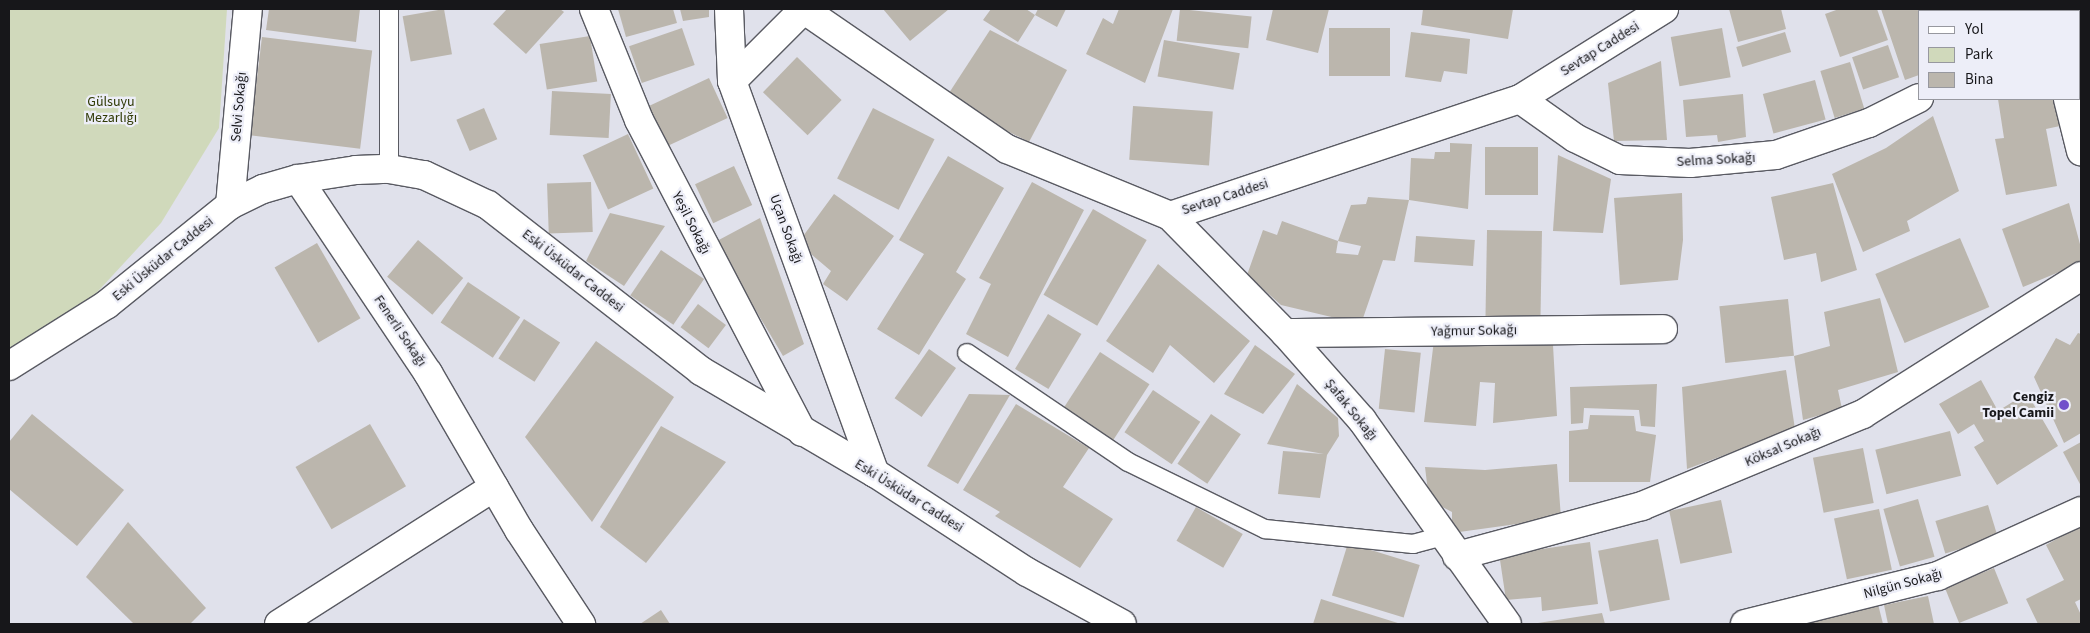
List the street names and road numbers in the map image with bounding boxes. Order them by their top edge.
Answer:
street label: Sevtap Caddesi [1557,18,1643,80]
street label: Selvi Sokağı [228,71,250,143]
street label: Selma Sokağı [1676,150,1756,170]
street label: Sevtap Caddesi [1180,175,1270,219]
street label: Yeşil Sokağı [668,189,714,257]
street label: Uçan Sokağı [766,192,806,266]
street label: Eski Üsküdar Caddesi [109,213,217,305]
street label: Eski Üsküdar Caddesi [519,226,627,316]
street label: Fenerli Sokağı [370,292,430,370]
street label: Yağmur Sokağı [1431,322,1517,340]
street label: Şafak Sokağı [1321,376,1381,444]
street label: Köksal Sokağı [1742,423,1824,471]
street label: Eski Üsküdar Caddesi [852,456,966,536]
street label: Nilgün Sokağı [1862,565,1944,603]

